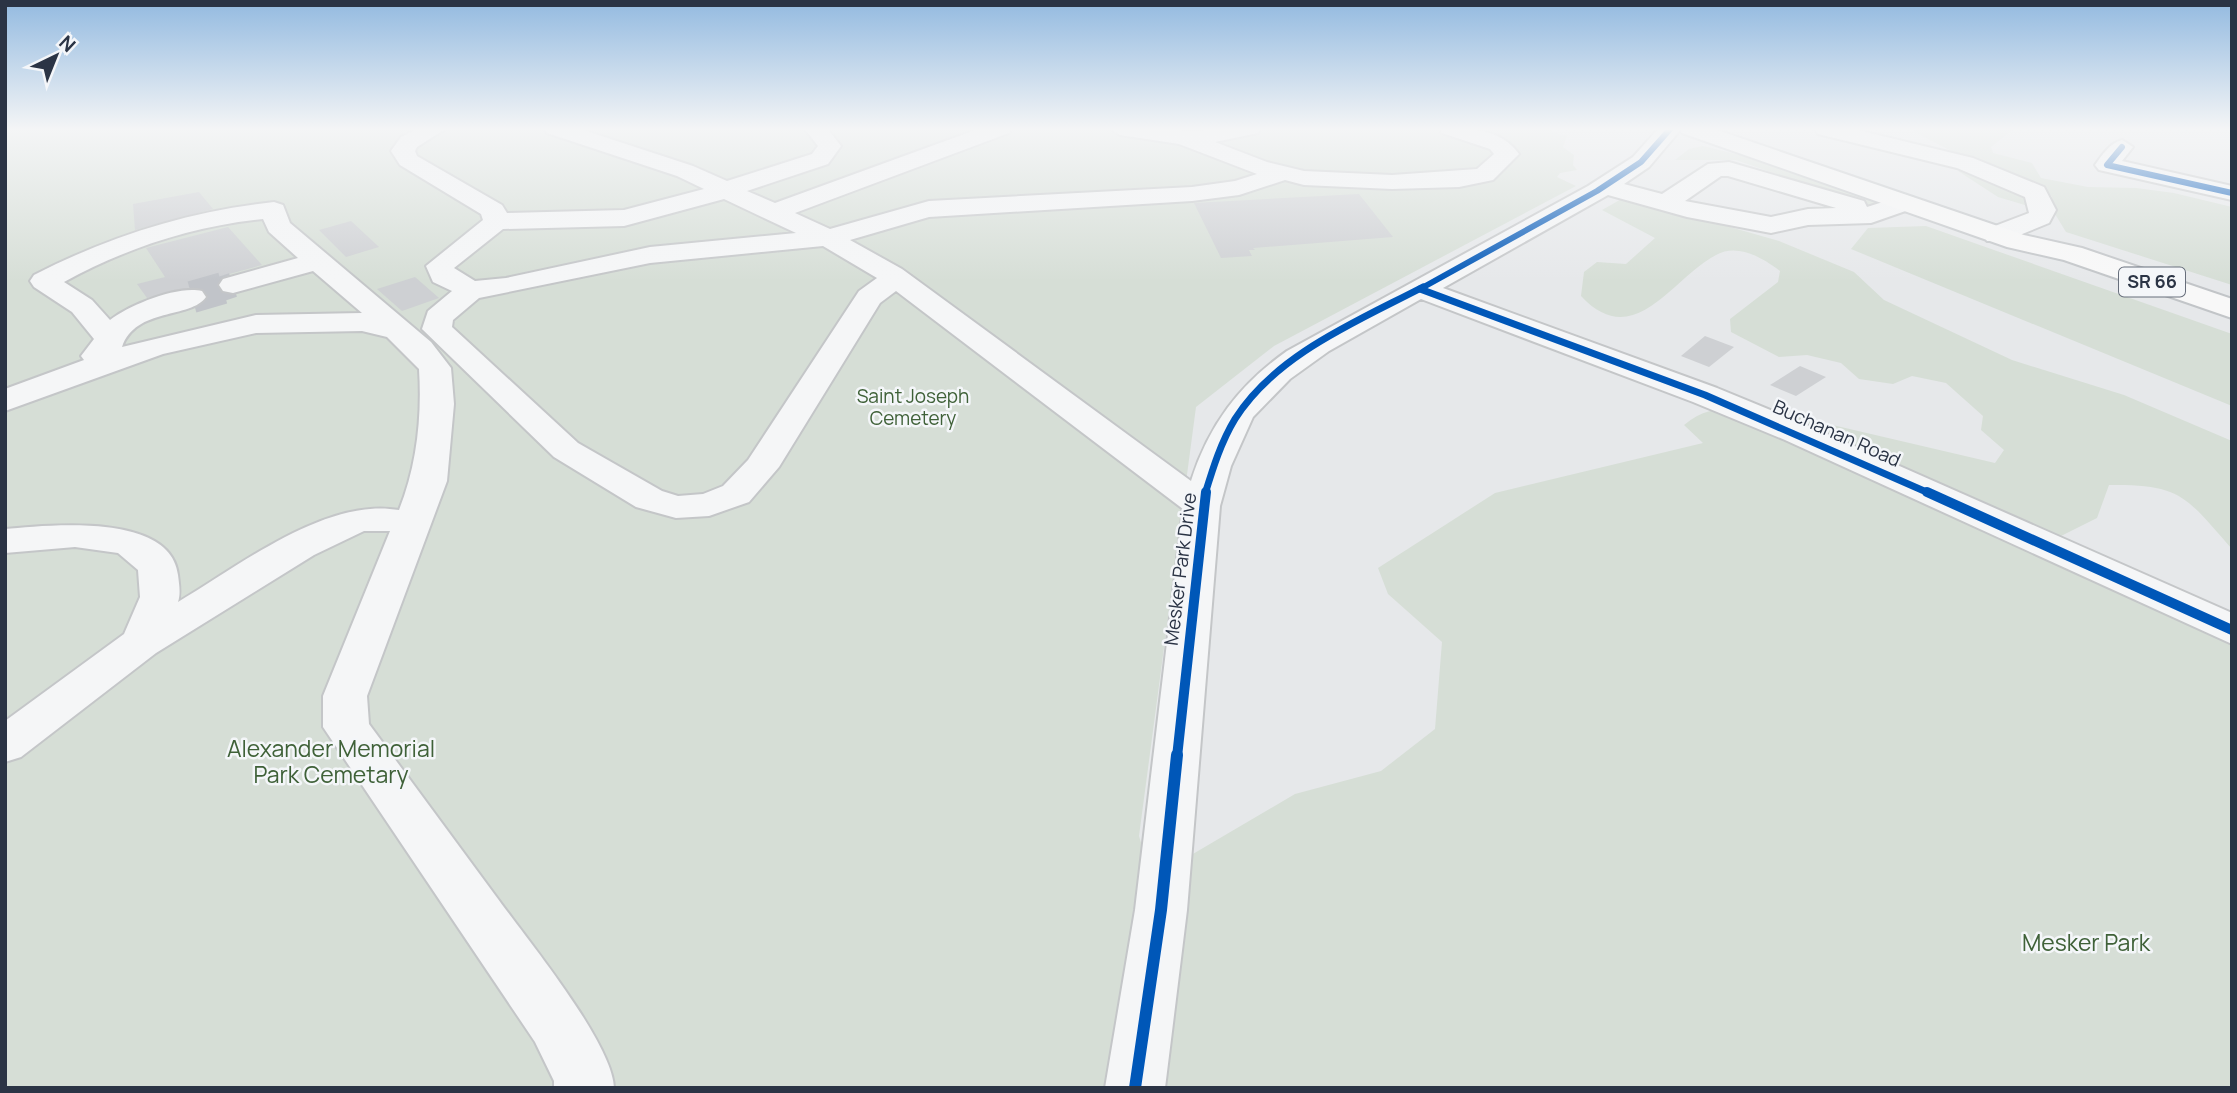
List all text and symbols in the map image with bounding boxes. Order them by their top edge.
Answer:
north arrow [21,21,91,91]
text: N [54,29,81,58]
road number: SR 66 [2119,268,2185,296]
park label: Saint Joseph Cemetery [857,383,969,431]
street label: Buchanan Road [1769,393,1905,473]
street label: Mesker Park Drive [1158,491,1202,647]
park label: Alexander Memorial Park Cemetary [227,732,435,790]
park label: Mesker Park [2022,926,2151,958]

